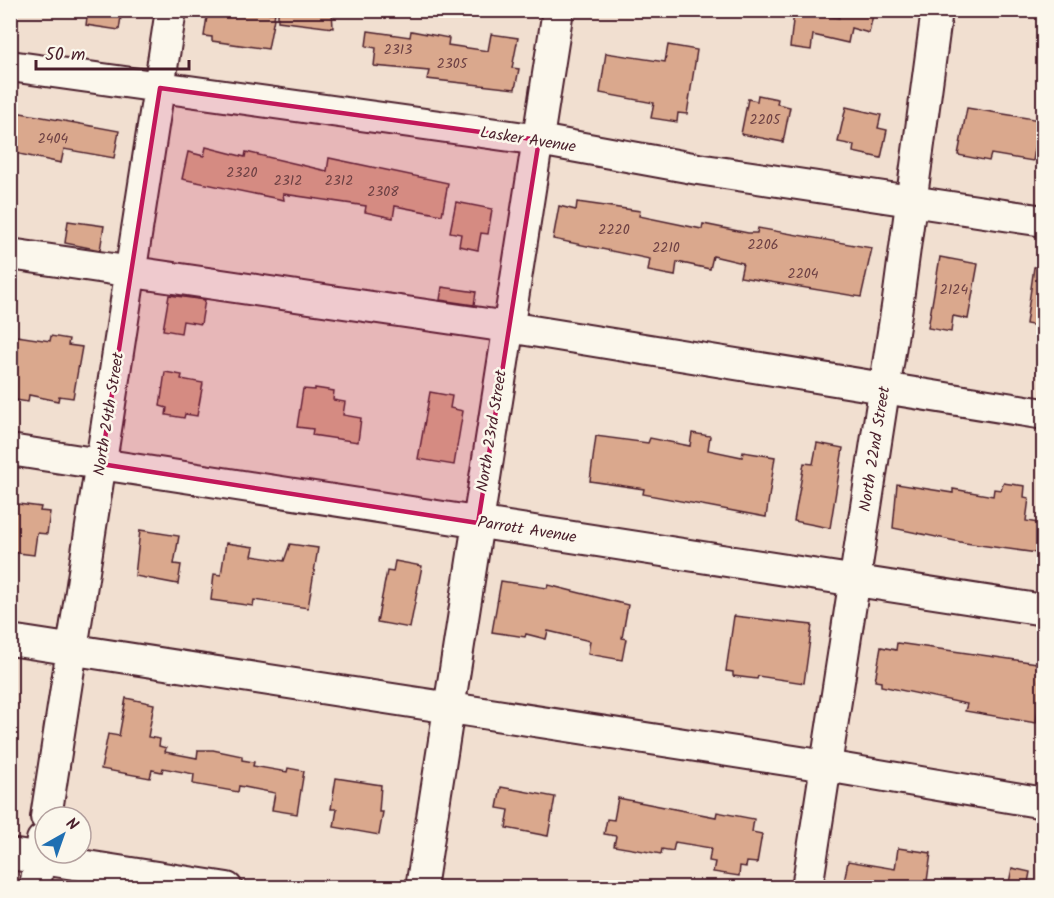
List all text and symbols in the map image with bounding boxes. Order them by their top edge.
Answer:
scale bar [36,33,189,71]
house number: 2313 [384,39,412,61]
text: 50 m [45,41,85,70]
house number: 2305 [437,53,469,75]
house number: 2205 [750,109,782,131]
street label: Lasker Avenue [478,120,578,160]
house number: 2404 [38,128,69,150]
house number: 2320 [226,162,258,184]
house number: 2312 [274,170,302,192]
house number: 2312 [325,170,353,192]
house number: 2308 [367,181,399,203]
house number: 2220 [598,219,630,241]
house number: 2206 [747,234,779,256]
house number: 2210 [652,237,680,259]
house number: 2204 [788,263,819,285]
house number: 2124 [940,279,968,301]
street label: North 24th Street [87,350,131,477]
street label: North 23rd Street [470,367,514,494]
street label: North 22nd Street [853,384,897,514]
street label: Parrott Avenue [476,510,578,550]
north arrow [33,805,93,865]
text: N [60,812,84,837]

